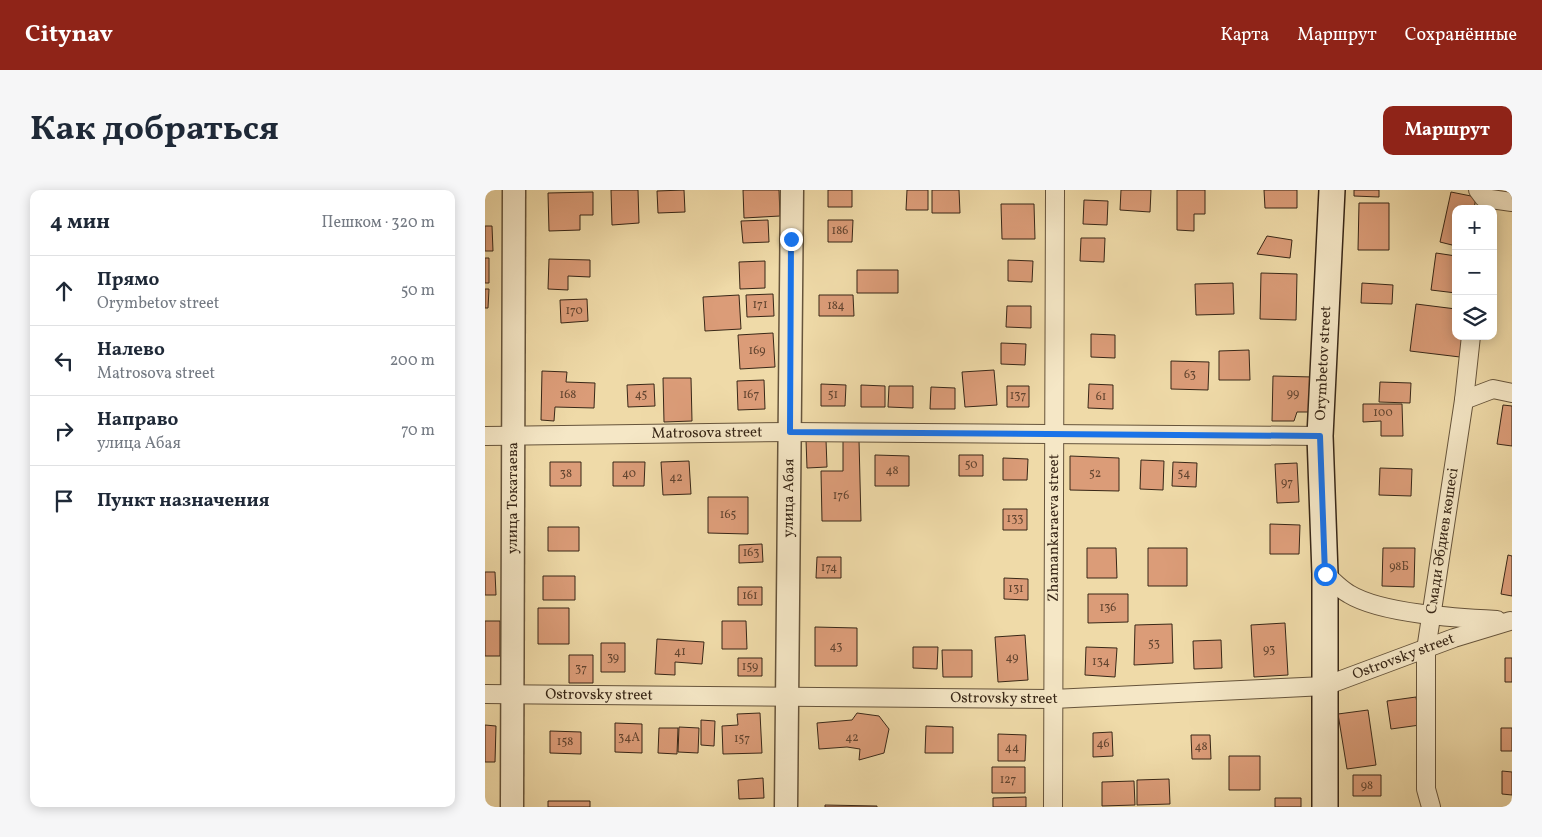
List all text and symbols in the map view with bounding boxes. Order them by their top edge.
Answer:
text: Citynav [25,18,113,52]
text: Карта [1220,23,1269,48]
text: Маршрут [1297,23,1377,48]
text: Сохранённые [1405,23,1517,48]
text: Как добраться [30,106,279,154]
button: Маршрут [1383,106,1512,155]
map controls [1452,205,1497,340]
button: + [1452,205,1497,250]
text: 4 мин [50,208,110,237]
text: Пешком · 320 m [322,212,435,234]
house number: 186 [832,223,848,239]
route end [780,228,803,251]
button: − [1452,250,1497,295]
text: Прямо [97,267,159,293]
icon: ahead [50,277,78,305]
text: 50 m [401,280,435,302]
text: Orymbetov street [97,293,219,315]
button: layers [1452,295,1497,340]
house number: 171 [752,297,768,313]
house number: 184 [827,298,845,314]
house number: 170 [565,303,583,319]
street label: Orymbetov street [1310,305,1337,421]
text: Налево [97,337,165,363]
house number: 169 [749,343,765,359]
icon: left [50,347,78,375]
text: 200 m [390,350,435,372]
text: Matrosova street [97,363,215,385]
house number: 63 [1184,367,1196,383]
house number: 99 [1287,386,1299,402]
house number: 168 [560,387,576,403]
house number: 45 [635,387,648,403]
house number: 167 [743,387,759,403]
house number: 51 [828,387,838,403]
house number: 137 [1010,388,1026,404]
house number: 61 [1096,389,1106,405]
house number: 100 [1373,405,1393,421]
text: Направо [97,407,179,433]
icon: right [50,417,78,445]
text: 70 m [401,420,435,442]
street label: Matrosova street [651,422,763,444]
text: улица Абая [97,433,181,455]
street label: улица Токатаева [502,442,524,554]
street label: Zhamankaraeva street [1043,454,1065,602]
house number: 50 [965,457,977,473]
street label: улица Абая [778,458,800,537]
house number: 48 [885,463,899,479]
house number: 38 [560,466,572,482]
house number: 40 [622,466,636,482]
house number: 52 [1089,466,1101,482]
house number: 54 [1178,466,1190,482]
street label: Смади Әбдиев көшесі [1421,466,1464,615]
house number: 42 [669,470,683,486]
house number: 97 [1281,475,1293,491]
icon: arrive [50,487,78,515]
text: Пункт назначения [97,488,270,514]
house number: 176 [833,488,849,504]
house number: 165 [720,507,736,523]
house number: 133 [1007,511,1023,527]
house number: 163 [743,545,759,561]
house number: 98Б [1389,559,1409,575]
house number: 174 [821,560,837,576]
route start [1314,563,1337,586]
house number: 131 [1008,581,1024,597]
house number: 161 [742,588,758,604]
house number: 136 [1100,600,1116,616]
street label: Ostrovsky street [1349,628,1457,685]
house number: 53 [1148,636,1160,652]
house number: 43 [830,639,842,655]
house number: 93 [1263,642,1275,658]
house number: 41 [674,644,686,660]
house number: 39 [607,650,619,666]
house number: 49 [1005,650,1019,666]
house number: 134 [1092,654,1110,670]
house number: 159 [742,659,758,675]
house number: 37 [575,661,587,677]
street label: Ostrovsky street [545,684,653,706]
street label: Ostrovsky street [950,688,1058,710]
house number: 34А [618,730,640,746]
house number: 42 [845,730,859,746]
house number: 157 [734,731,750,747]
house number: 158 [557,734,573,750]
house number: 46 [1096,736,1110,752]
house number: 48 [1194,739,1208,755]
house number: 44 [1005,740,1019,756]
house number: 127 [1000,772,1016,788]
house number: 98 [1361,778,1373,794]

